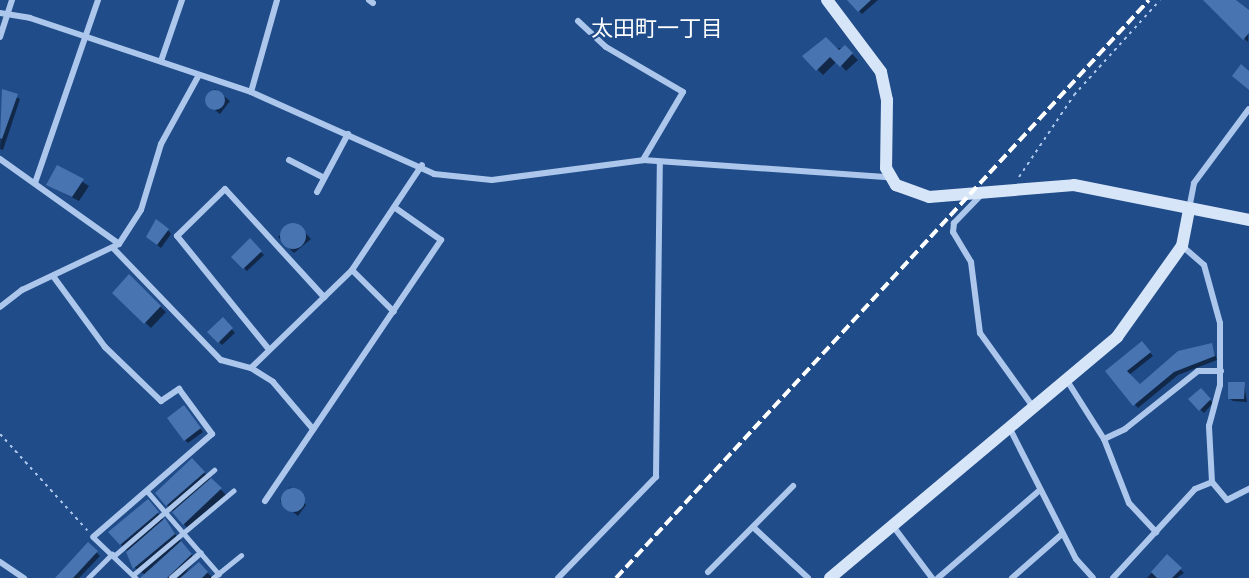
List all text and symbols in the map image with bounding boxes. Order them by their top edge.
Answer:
district label: 太田町一丁目 [591,17,723,43]

